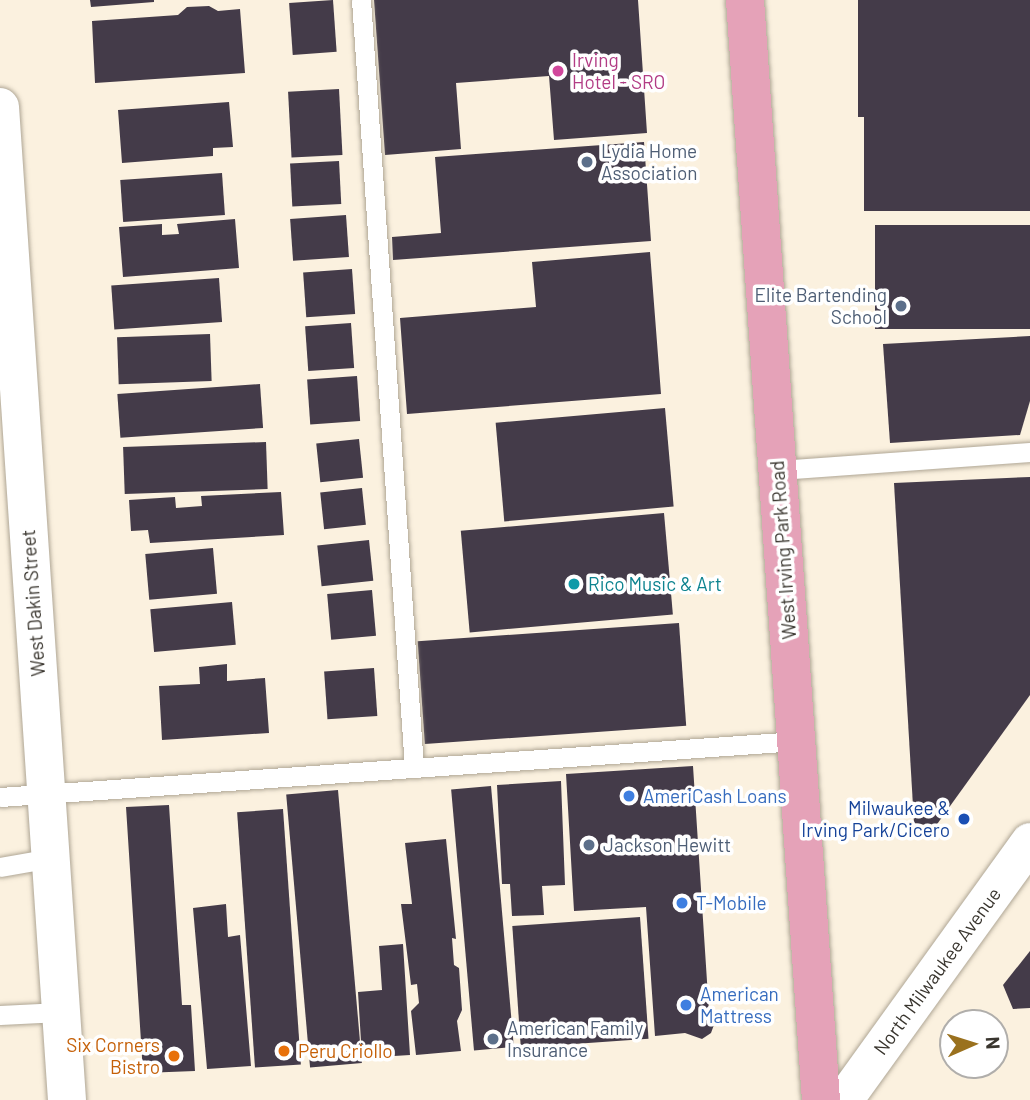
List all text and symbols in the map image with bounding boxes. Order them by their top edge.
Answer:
place label: Irving Hotel - SRO [572,49,665,93]
marker: Irving Hotel - SRO [550,63,566,79]
place label: Lydia Home Association [601,140,698,184]
marker: Lydia Home Association [579,154,595,170]
place label: Elite Bartending School [755,284,887,328]
marker: Elite Bartending School [893,298,909,314]
street label: West Irving Park Road [765,460,801,640]
street label: West Dakin Street [16,529,50,677]
place label: Rico Music & Art [588,573,722,595]
marker: Rico Music & Art [566,576,582,592]
place label: AmeriCash Loans [643,785,787,807]
marker: AmeriCash Loans [621,788,637,804]
place label: Milwaukee & Irving Park/Cicero [801,797,950,841]
marker: Milwaukee & Irving Park/Cicero [956,811,972,827]
place label: Jackson Hewitt [603,834,731,856]
marker: Jackson Hewitt [581,837,597,853]
street label: North Milwaukee Avenue [869,883,1005,1059]
place label: T-Mobile [696,892,767,914]
marker: T-Mobile [674,895,690,911]
place label: American Mattress [700,983,779,1027]
marker: American Mattress [678,997,694,1013]
north arrow [939,1009,1009,1079]
place label: American Family Insurance [507,1017,643,1061]
marker: American Family Insurance [485,1031,501,1047]
place label: Six Corners Bistro [66,1034,160,1078]
place label: Peru Criollo [298,1040,393,1062]
marker: Peru Criollo [276,1043,292,1059]
marker: Six Corners Bistro [166,1048,182,1064]

